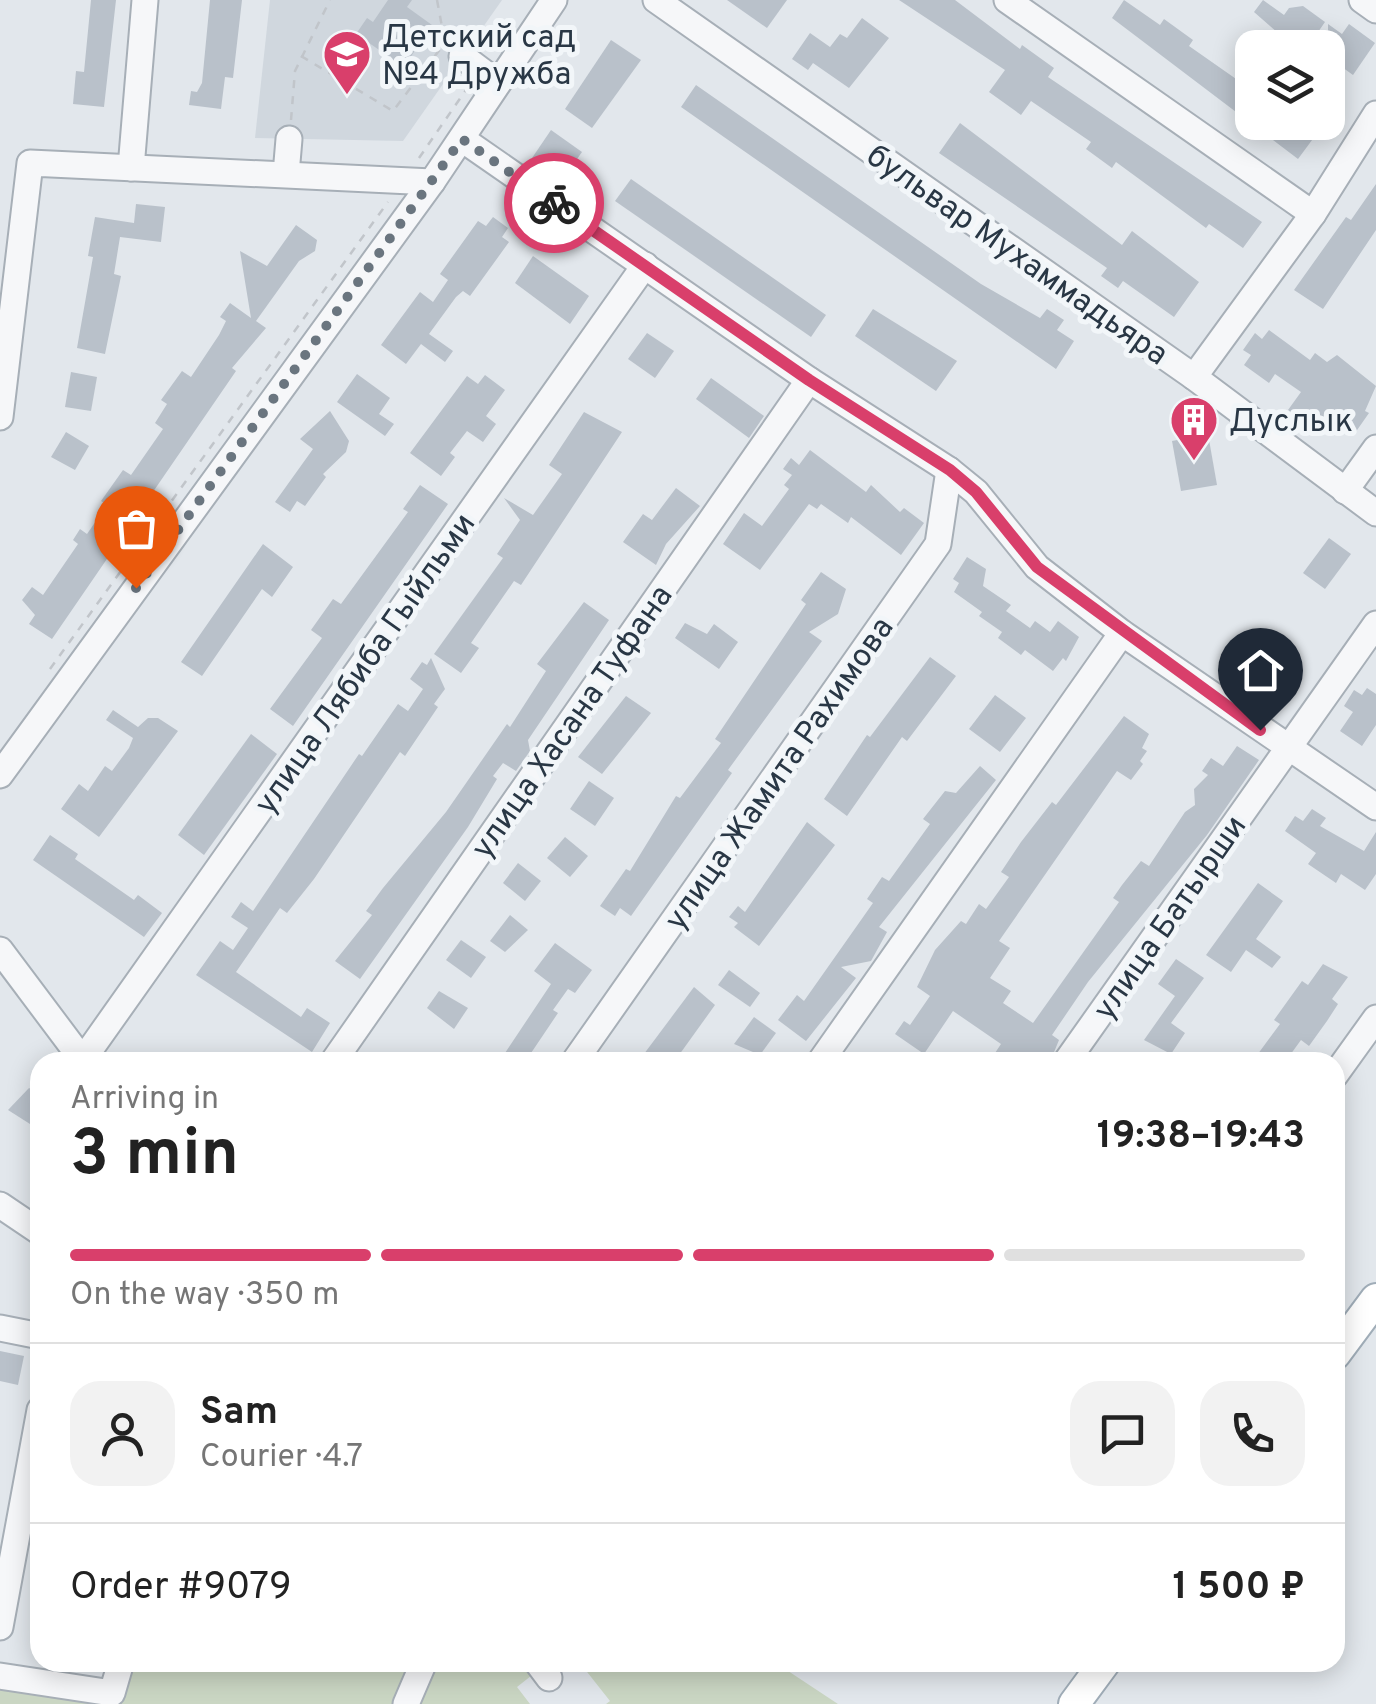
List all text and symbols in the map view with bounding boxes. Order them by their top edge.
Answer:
place label: Детский сад №4 Дружба [382,19,576,96]
school or university icon: Детский сад №4 Дружба [321,28,373,96]
map controls [1235,30,1345,140]
button: layers [1235,30,1345,140]
street label: бульвар Мухаммадьяра [858,137,1175,376]
courier [504,153,604,253]
icon: bike [527,176,582,231]
building icon: Дуслык [1168,394,1220,462]
place label: Дуслык [1229,403,1353,443]
pin [94,486,179,589]
icon: bag [109,501,164,556]
street label: улица Лябиба Гыйльми [247,506,486,823]
street label: улица Хасана Туфана [464,578,683,867]
street label: улица Жамита Рахимова [657,610,904,939]
pin [1218,628,1303,731]
icon: home [1233,643,1288,698]
street label: улица Батырши [1086,809,1257,1029]
text: Arriving in [70,1080,219,1120]
text: 19:38–19:43 [1097,1113,1305,1162]
text: 3 min [70,1116,239,1198]
text: On the way · 350 m [70,1276,339,1316]
button: person [70,1381,175,1486]
button: chat [1070,1381,1175,1486]
button: phone [1200,1381,1305,1486]
text: Sam [200,1389,278,1438]
text: Courier · 4.7 [200,1438,363,1478]
text: Order #9079 [70,1564,292,1613]
text: 1 500 ₽ [1173,1564,1305,1613]

